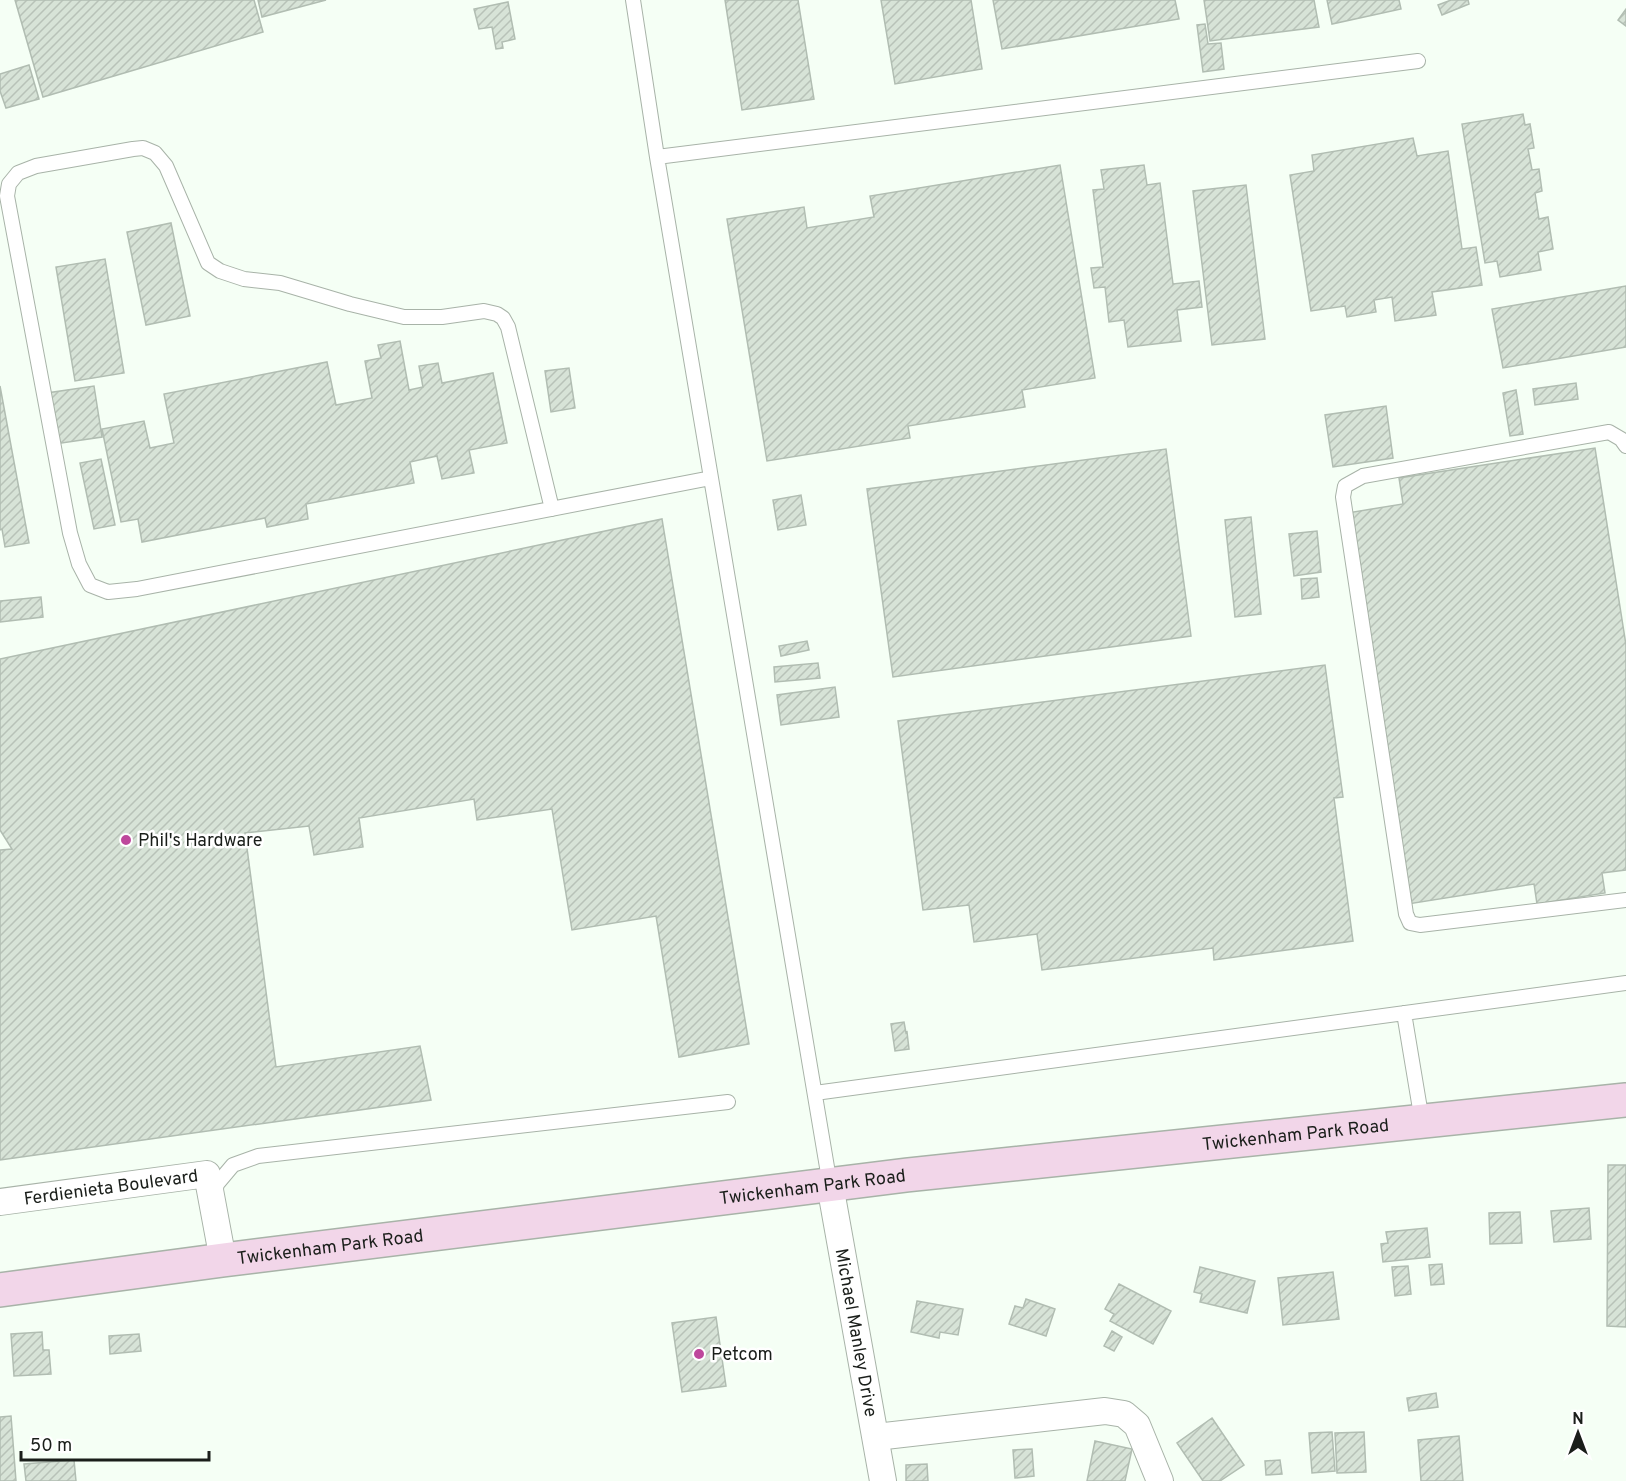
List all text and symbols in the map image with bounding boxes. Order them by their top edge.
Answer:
place label: Phil's Hardware [138,830,262,853]
marker: Phil's Hardware [119,833,133,847]
street label: Twickenham Park Road [1201,1115,1390,1157]
street label: Ferdienieta Boulevard [23,1165,200,1212]
street label: Twickenham Park Road [718,1165,907,1211]
street label: Twickenham Park Road [236,1225,425,1271]
street label: Michael Manley Drive [829,1247,881,1419]
place label: Petcom [711,1344,773,1367]
marker: Petcom [692,1347,706,1361]
north arrow [1548,1403,1608,1463]
text: N [1572,1410,1584,1430]
scale bar [21,1424,208,1462]
text: 50 m [30,1435,72,1458]

